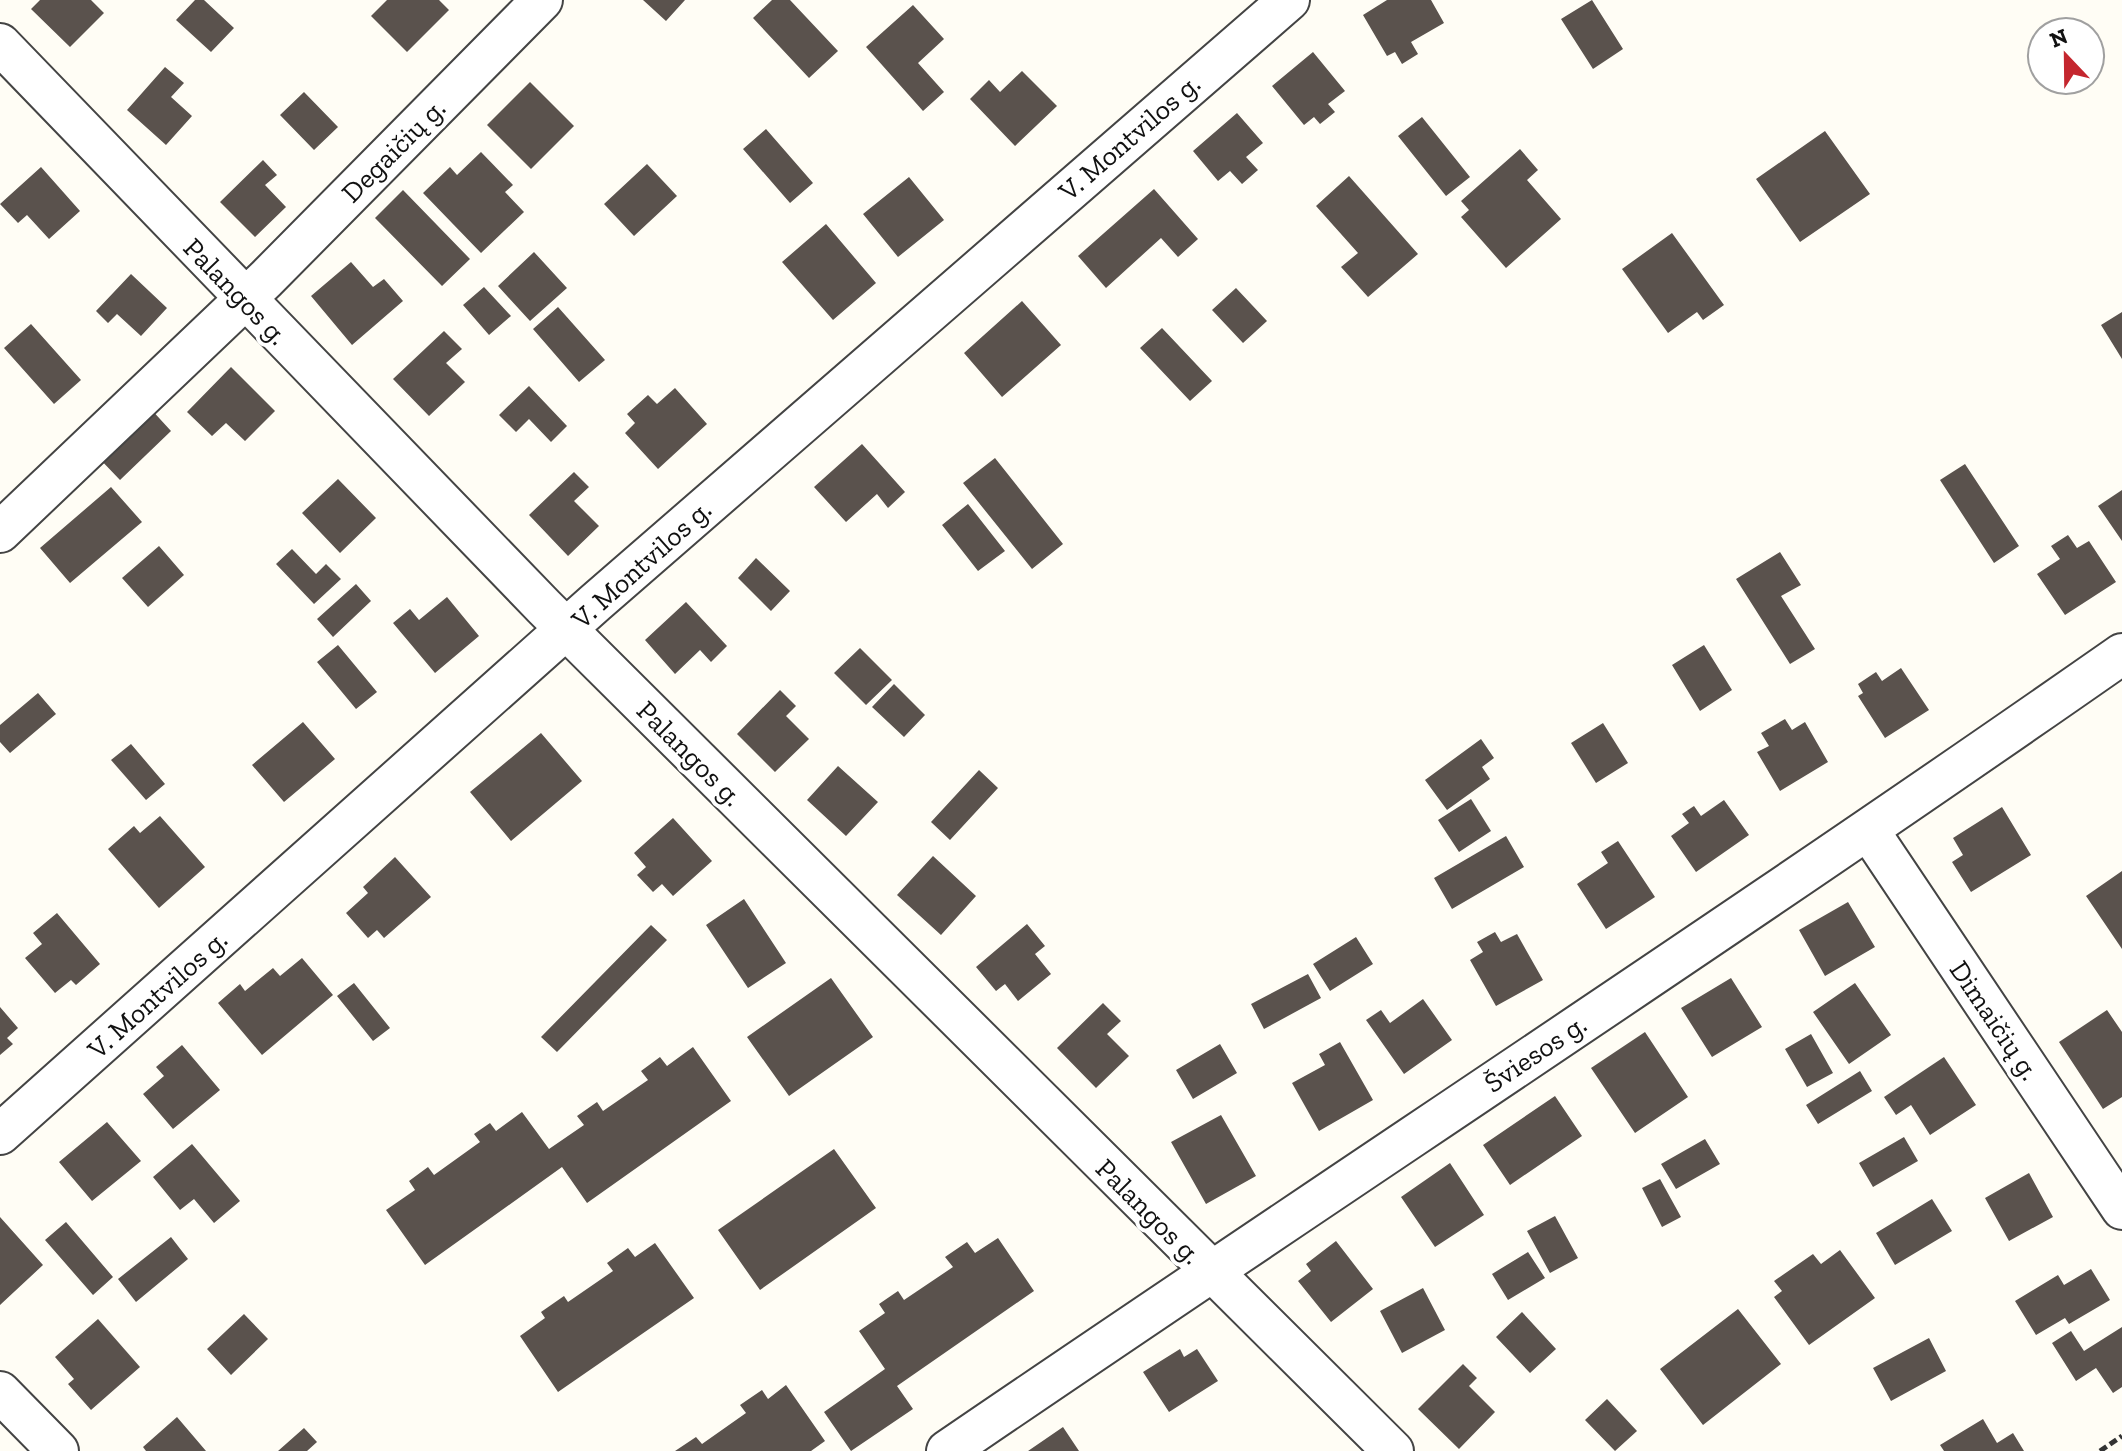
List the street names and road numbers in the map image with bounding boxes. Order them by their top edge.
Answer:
street label: V. Montvilos g. [1051,67,1207,208]
street label: Degaičių g. [335,92,452,209]
street label: Palangos g. [177,231,295,352]
street label: V. Montvilos g. [564,493,718,636]
street label: Palangos g. [630,694,749,813]
street label: V. Montvilos g. [80,923,234,1066]
street label: Dimaičių g. [1943,954,2047,1086]
street label: Šviesos g. [1478,1007,1593,1100]
street label: Palangos g. [1089,1152,1208,1271]

